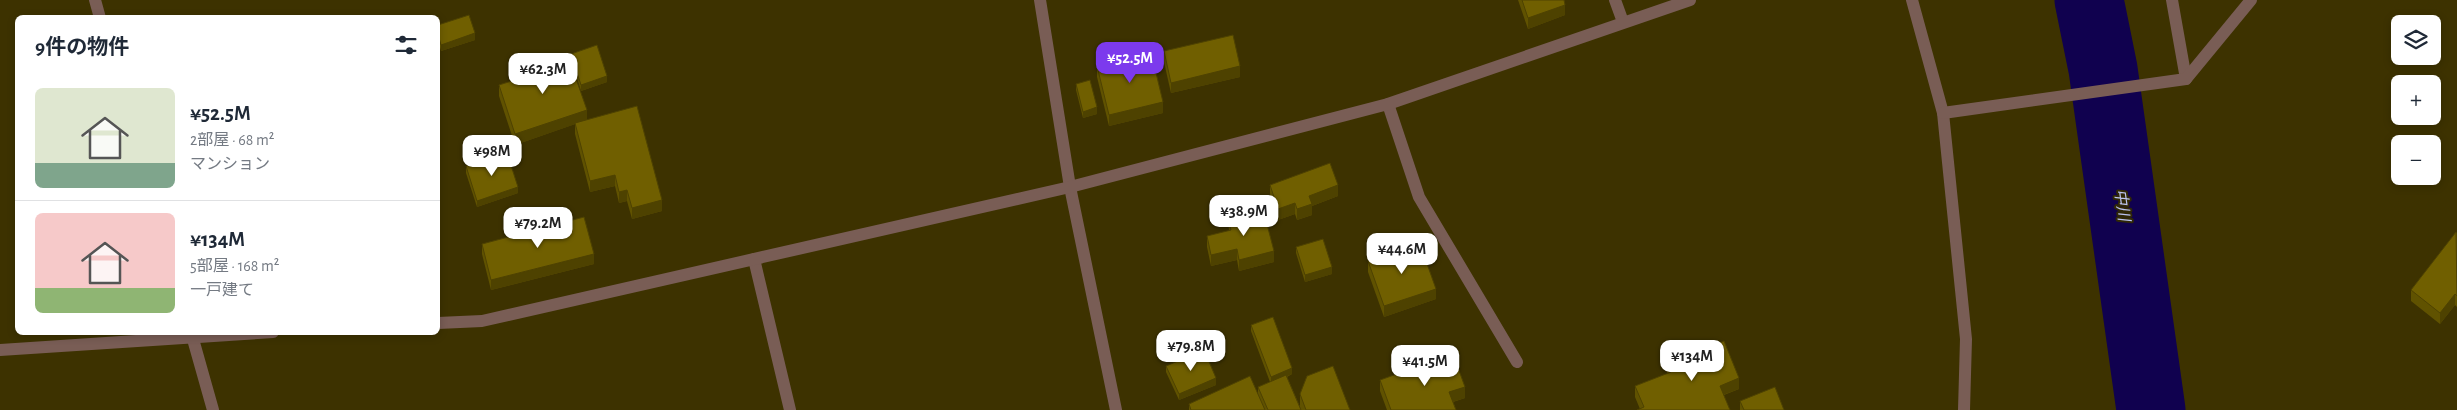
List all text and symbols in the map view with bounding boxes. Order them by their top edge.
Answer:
map controls [2391,15,2441,185]
button: layers [2391,15,2441,65]
icon: filters [392,31,420,59]
text: 9件の物件 [35,37,129,58]
pin: ¥52.5M [1089,42,1171,84]
text: ¥52.5M [1107,50,1153,66]
pin: ¥62.3M [502,52,584,95]
text: ¥62.3M [520,61,567,77]
button: + [2391,75,2441,125]
text: ¥52.5M [190,103,251,124]
icon: home [75,108,135,168]
text: 2部屋 · 68 m² [190,132,274,148]
pin: ¥98M [462,134,522,177]
button: − [2391,135,2441,185]
text: ¥98M [474,143,510,159]
text: マンション [190,156,270,172]
water label: 中川 [2112,188,2133,224]
pin: ¥38.9M [1203,194,1285,237]
text: ¥38.9M [1220,203,1268,219]
pin: ¥79.2M [497,206,579,249]
text: ¥79.2M [514,215,562,231]
text: ¥134M [190,229,245,250]
pin: ¥44.6M [1361,232,1443,275]
icon: home [75,233,135,293]
text: ¥44.6M [1378,241,1426,257]
text: 5部屋 · 168 m² [190,258,279,274]
text: 一戸建て [190,282,254,298]
pin: ¥79.8M [1150,330,1232,372]
text: ¥79.8M [1167,338,1215,354]
pin: ¥134M [1657,340,1727,382]
pin: ¥41.5M [1384,344,1466,387]
text: ¥134M [1671,348,1713,364]
text: ¥41.5M [1402,353,1448,369]

